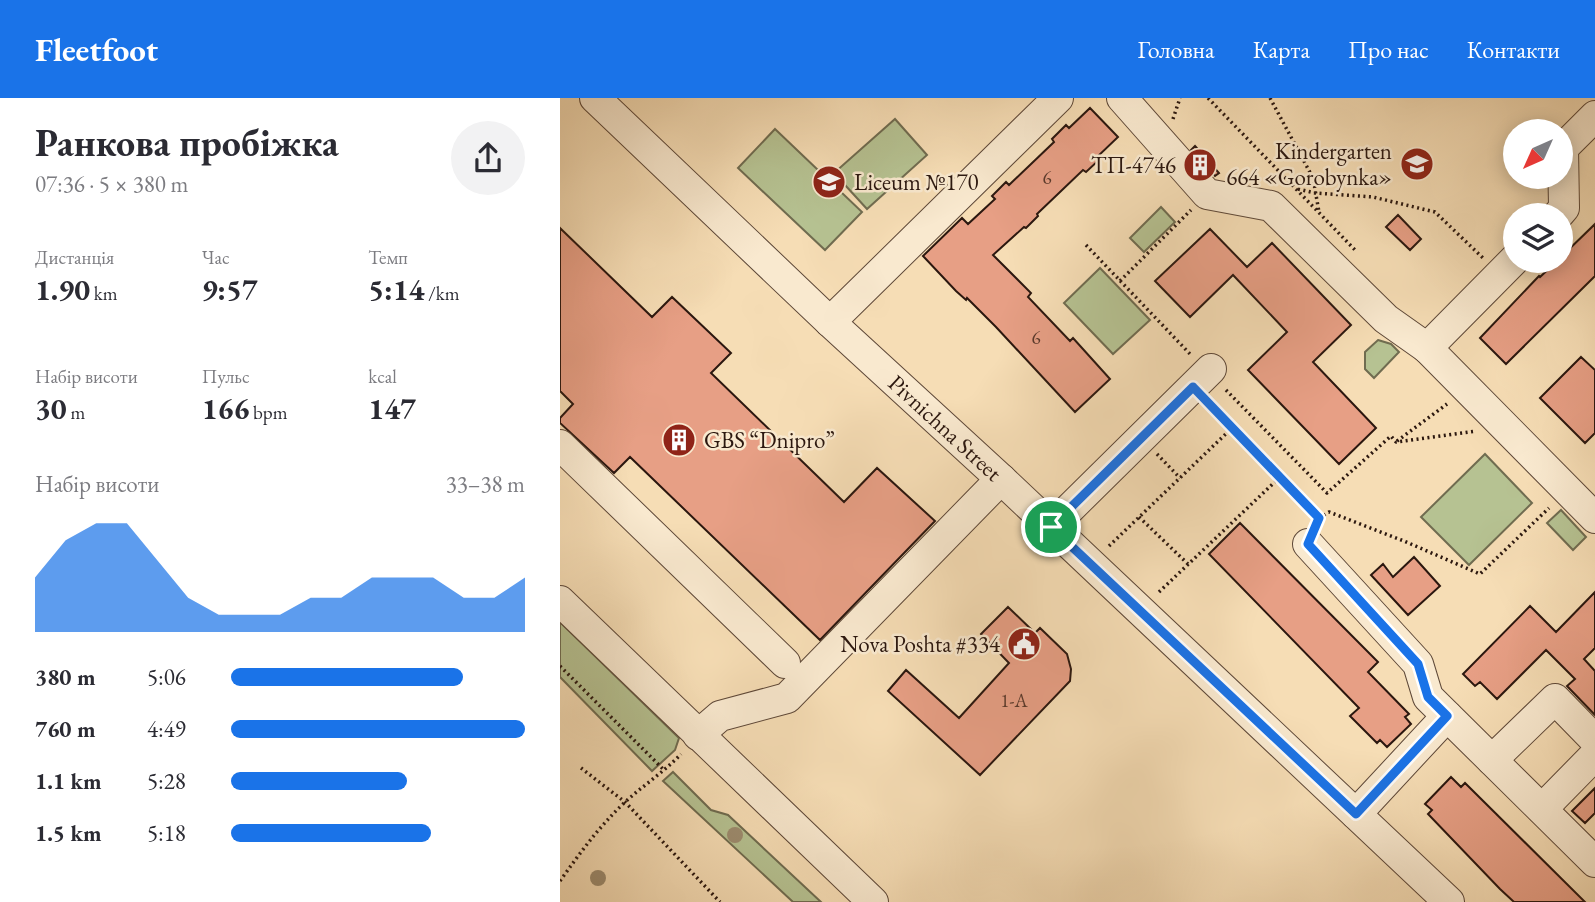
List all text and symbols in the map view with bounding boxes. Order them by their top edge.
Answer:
text: Fleetfoot [35,28,158,71]
text: Головна [1137,34,1215,65]
text: Карта [1253,34,1310,65]
text: Про нас [1348,34,1429,65]
text: Контакти [1467,34,1560,65]
text: Ранкова пробіжка [35,118,339,167]
north arrow [1503,119,1573,189]
map controls [1503,119,1573,273]
button: share [451,121,525,195]
place label: Kindergarten 664 «Gorobynka» [1226,136,1392,192]
school or university icon: Kindergarten 664 «Gorobynka» [1398,145,1436,183]
building icon: ТП-4746 [1181,146,1219,184]
place label: ТП-4746 [1091,150,1176,180]
school or university icon: Liceum №170 [810,163,848,201]
house number: 6 [1042,165,1052,190]
place label: Liceum №170 [854,167,979,197]
text: 07:36 · 5 × 380 m [35,169,188,199]
button: layers [1503,203,1573,273]
text: Дистанція [35,245,114,270]
text: Час [202,245,230,270]
text: Темп [368,245,408,270]
text: 1.90 [35,270,90,309]
text: 9:57 [202,270,258,309]
text: 5:14 [368,270,424,309]
text: km [90,281,118,306]
text: /km [424,281,459,306]
house number: 6 [1031,325,1041,350]
text: Набір висоти [35,364,138,389]
text: Пульс [202,364,250,389]
text: kcal [368,364,397,389]
street label: Pivnichna Street [882,368,1009,488]
text: 30 [35,389,67,428]
text: 166 [202,389,249,428]
text: 147 [368,389,416,428]
text: m [67,400,85,425]
text: bpm [249,400,288,425]
building icon: GBS “Dnipro” [660,421,698,459]
place label: GBS “Dnipro” [704,425,835,455]
text: Набір висоти [35,469,159,499]
text: 33–38 m [446,469,525,499]
pin [1021,497,1081,557]
icon: arrive [1032,508,1070,546]
public building icon: Nova Poshta #334 [1005,625,1043,663]
place label: Nova Poshta #334 [840,629,1001,659]
text: 380 m [35,662,96,692]
text: 5:06 [147,662,186,692]
house number: 1-А [1000,688,1029,713]
text: 760 m [35,714,96,744]
text: 4:49 [147,714,186,744]
text: 1.1 km [35,766,102,796]
text: 5:28 [147,766,186,796]
text: 1.5 km [35,818,102,848]
text: 5:18 [147,818,186,848]

